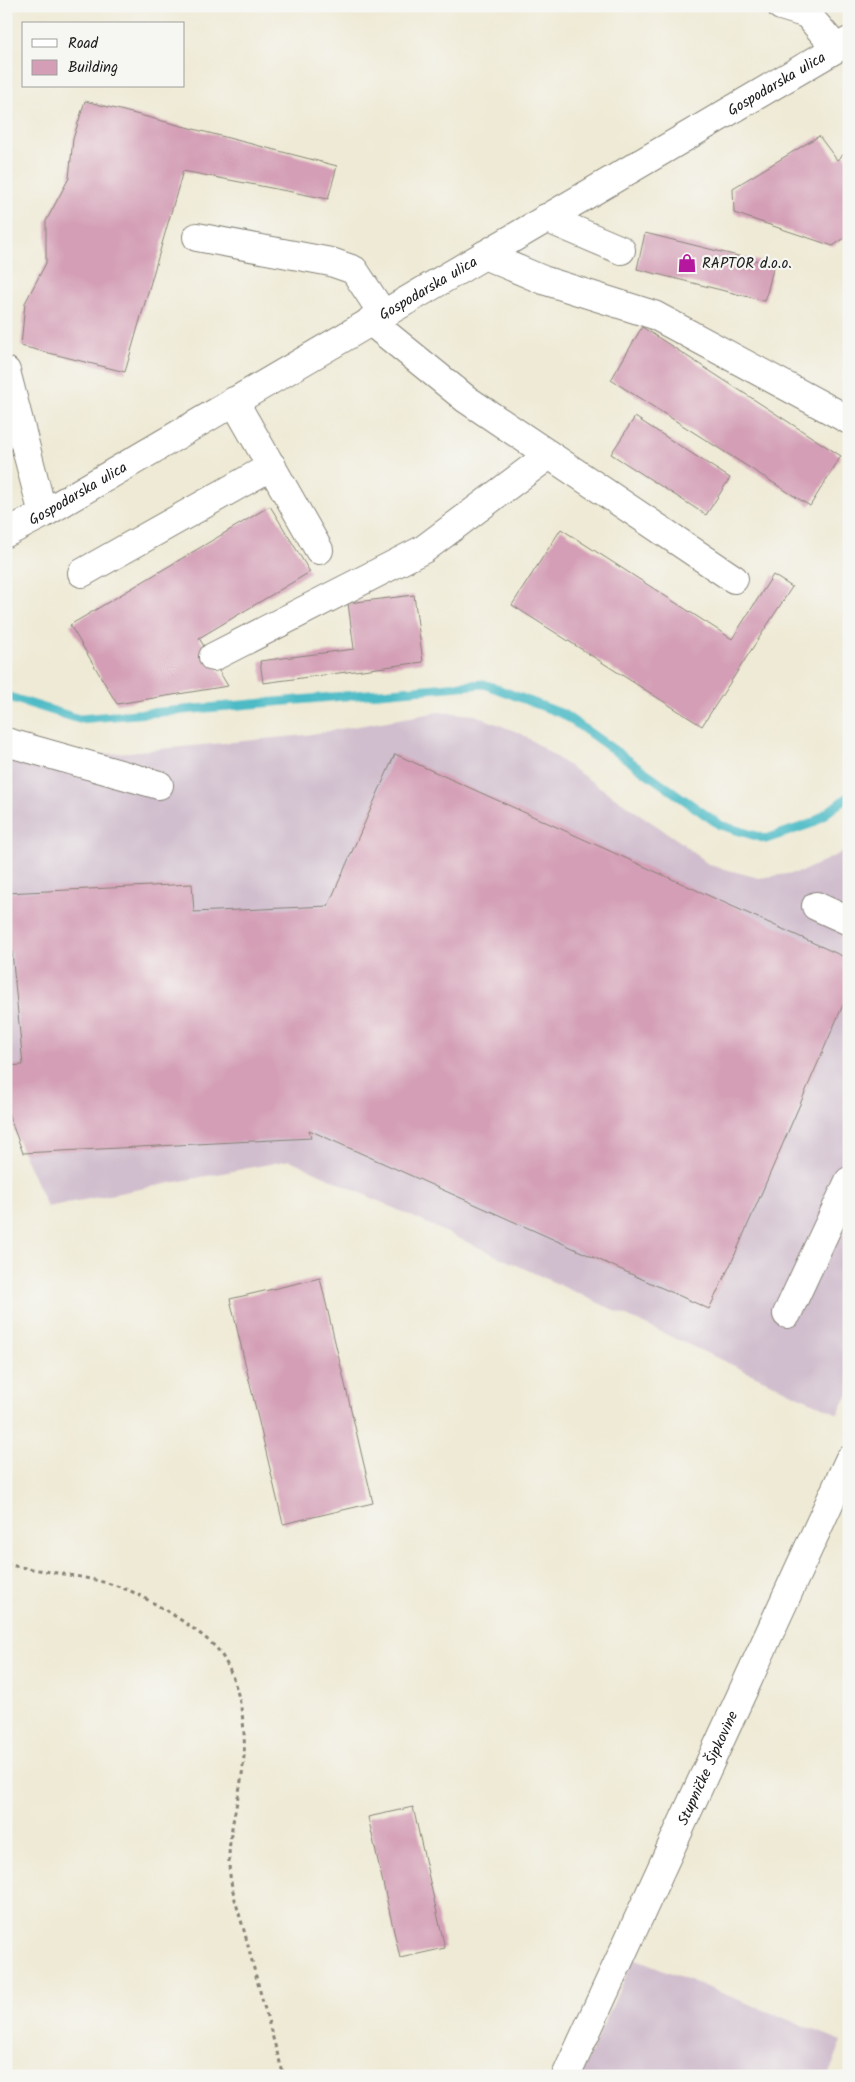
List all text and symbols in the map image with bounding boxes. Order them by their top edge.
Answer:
legend [22,22,185,88]
text: Road [68,32,99,56]
street label: Gospodarska ulica [723,46,831,123]
text: Building [68,56,118,80]
street label: Gospodarska ulica [375,251,482,327]
shop icon: RAPTOR d.o.o. [676,252,698,274]
place label: RAPTOR d.o.o. [702,252,792,276]
street label: Gospodarska ulica [25,456,132,532]
street label: Stupničke Šipkovine [672,1707,745,1829]

